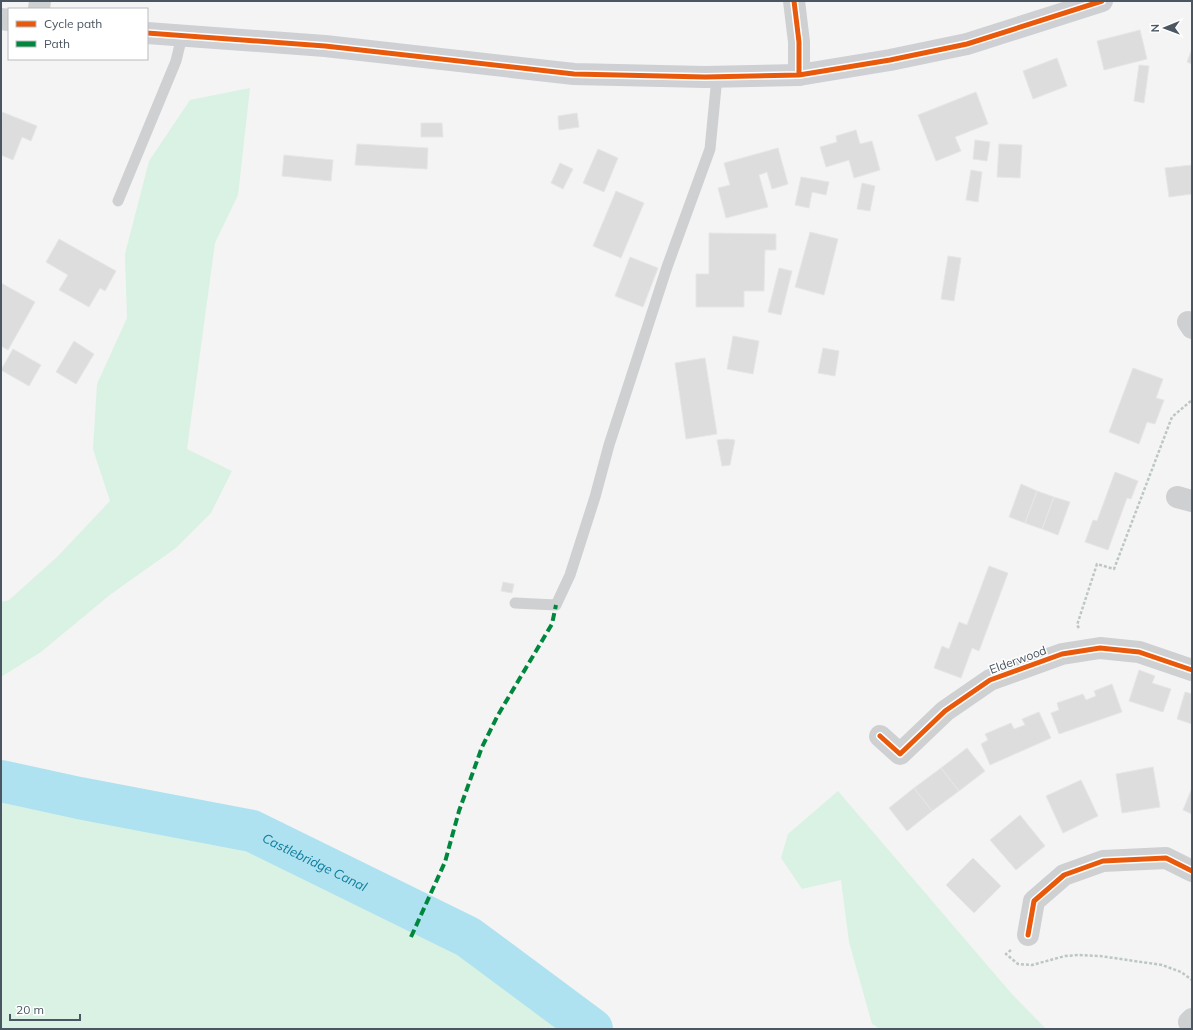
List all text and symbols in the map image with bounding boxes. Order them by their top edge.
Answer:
legend [8,8,148,60]
north arrow [1145,8,1185,48]
text: Cycle path [44,16,102,31]
text: N [1148,24,1162,32]
text: Path [44,36,70,51]
street label: Elderwood [987,642,1048,677]
water label: Castlebridge Canal [260,829,371,895]
scale bar [10,996,80,1022]
text: 20 m [16,1002,44,1017]

